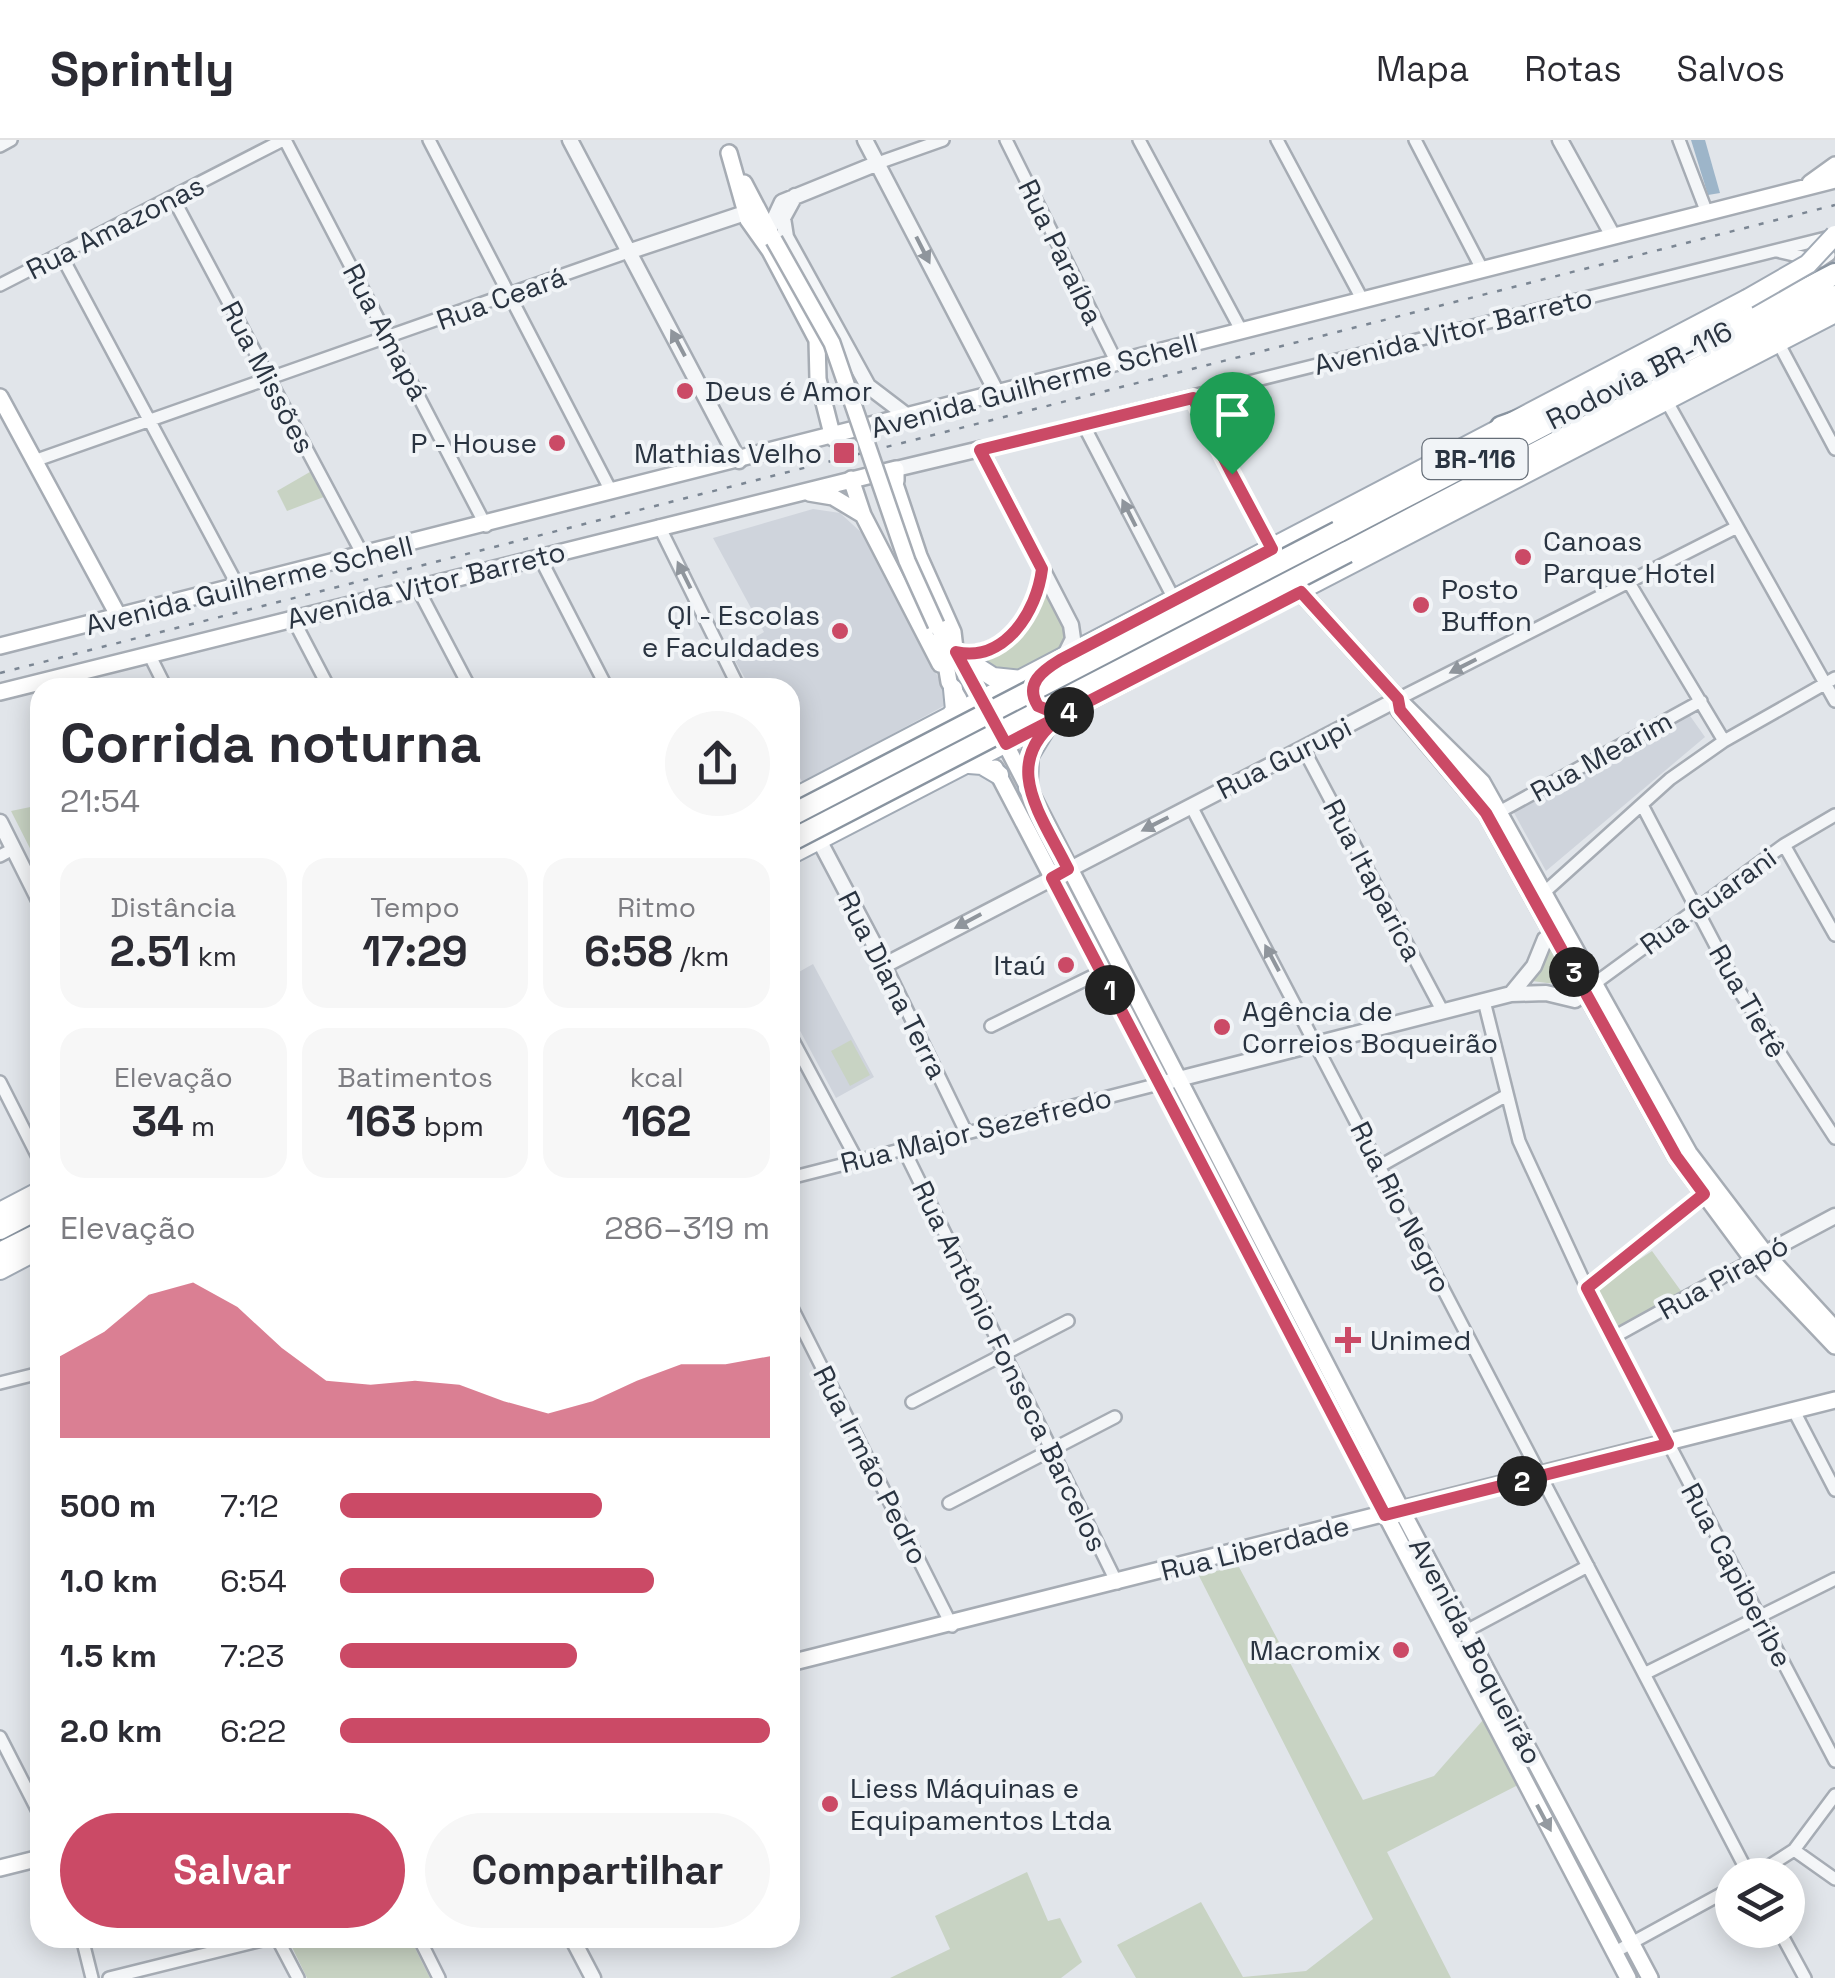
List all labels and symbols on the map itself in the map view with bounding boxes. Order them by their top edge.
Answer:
street label: Rua Amazonas [20,167,210,287]
street label: Rua Paraíba [1010,173,1112,331]
one-way arrow [914,235,931,264]
street label: Rua Amapá [335,257,437,407]
street label: Rua Ceará [431,258,571,338]
street label: Avenida Vitor Barreto [1310,279,1596,383]
street label: Rua Missões [213,295,323,459]
street label: Rodovia BR-116 [1540,313,1738,437]
street label: Avenida Guilherme Schell [867,324,1201,446]
one-way arrow [670,328,687,357]
pin [1190,372,1275,475]
place label: Deus é Amor [705,373,872,409]
marker: Deus é Amor [674,380,696,402]
place label: P - House [411,425,537,461]
marker: P - House [546,432,568,454]
place label: Mathias Velho [634,435,822,471]
road number: BR-116 [1422,439,1528,479]
marker: Mathias Velho [831,440,857,466]
one-way arrow [1121,498,1138,527]
place label: Canoas Parque Hotel [1543,523,1716,591]
street label: Avenida Guilherme Schell [81,527,417,643]
street label: Avenida Vitor Barreto [283,533,569,637]
marker: Canoas Parque Hotel [1512,546,1534,568]
one-way arrow [675,561,692,590]
place label: Posto Buffon [1441,571,1532,639]
marker: Posto Buffon [1410,594,1432,616]
place label: QI - Escolas e Faculdades [642,597,820,665]
marker: QI - Escolas e Faculdades [829,620,851,642]
one-way arrow [1448,657,1477,674]
pin: 4 [1044,687,1094,737]
street label: Rua Mearim [1524,702,1678,810]
street label: Rua Gurupi [1211,709,1357,807]
street label: Rua Itaparica [1315,793,1431,967]
one-way arrow [1141,815,1170,832]
street label: Rua Guarani [1633,839,1783,963]
street label: Rua Diana Terra [830,885,956,1085]
one-way arrow [954,912,983,929]
street label: Rua Tietê [1701,938,1795,1064]
one-way arrow [1264,944,1281,973]
place label: Itaú [993,947,1046,983]
pin: 3 [1549,947,1599,997]
marker: Itaú [1055,954,1077,976]
pin: 1 [1085,965,1135,1015]
place label: Agência de Correios Boqueirão [1242,993,1498,1061]
marker: Agência de Correios Boqueirão [1211,1016,1233,1038]
street label: Rua Major Sezefredo [837,1079,1115,1181]
street label: Rua Rio Negro [1342,1115,1460,1299]
street label: Rua Antônio Fonseca Barcelos [904,1175,1116,1557]
street label: Rua Pirapó [1652,1227,1794,1327]
place label: Unimed [1370,1322,1471,1358]
marker: Unimed [1335,1327,1361,1353]
street label: Rua Irmão Pedro [805,1360,937,1570]
pin: 2 [1497,1456,1547,1506]
street label: Rua Capiberibe [1673,1477,1801,1673]
street label: Rua Liberdade [1157,1507,1353,1589]
street label: Avenida Boqueirão [1401,1532,1551,1770]
place label: Macromix [1249,1632,1381,1668]
marker: Macromix [1390,1639,1412,1661]
place label: Liess Máquinas e Equipamentos Ltda [850,1770,1112,1838]
marker: Liess Máquinas e Equipamentos Ltda [819,1793,841,1815]
one-way arrow [1536,1804,1553,1833]

